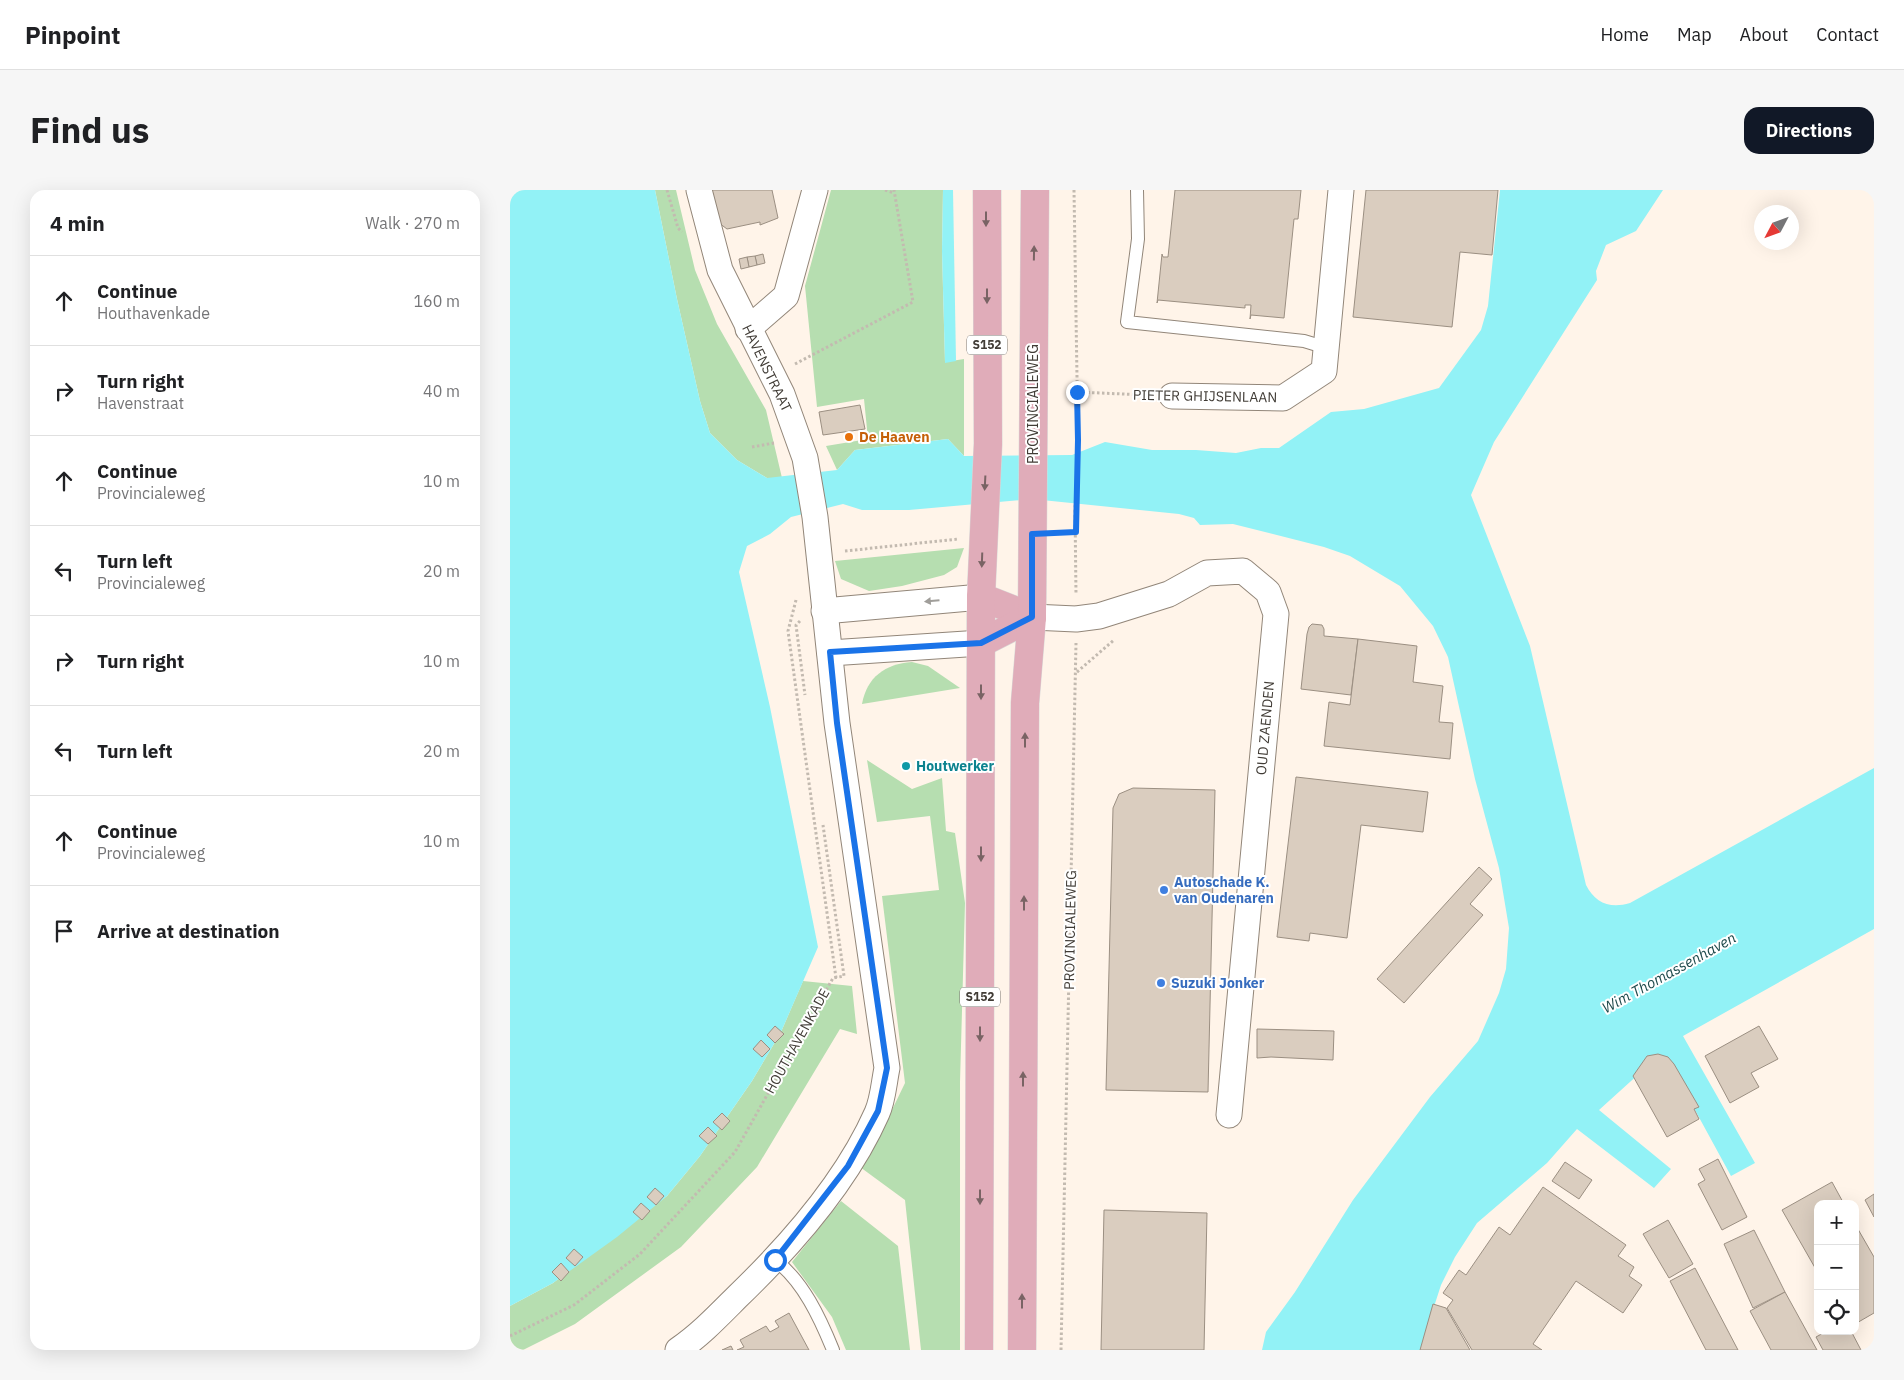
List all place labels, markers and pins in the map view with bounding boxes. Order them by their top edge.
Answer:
place label: De Haaven [859,428,930,446]
marker: De Haaven [843,431,855,443]
place label: Houtwerker [916,757,994,775]
marker: Houtwerker [900,760,912,772]
place label: Autoschade K. van Oudenaren [1174,873,1274,907]
marker: Autoschade K. van Oudenaren [1158,884,1170,896]
place label: Suzuki Jonker [1171,974,1265,992]
marker: Suzuki Jonker [1155,977,1167,989]

